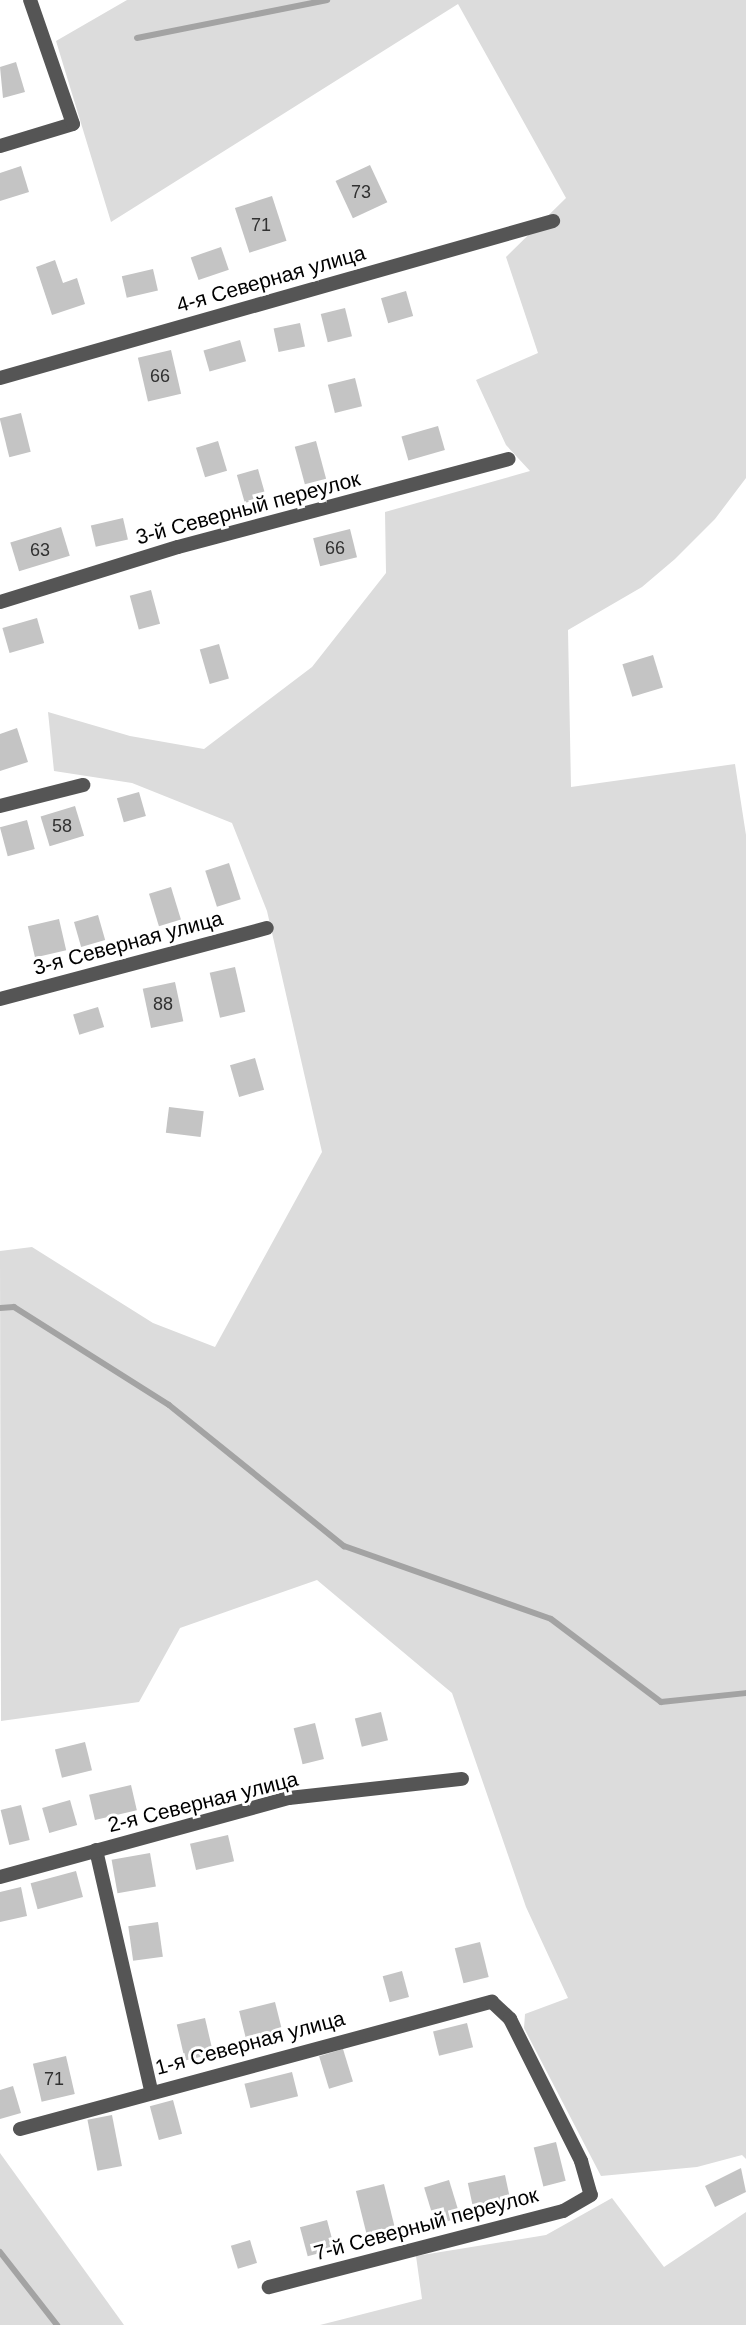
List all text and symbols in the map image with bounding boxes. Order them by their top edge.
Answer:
house number: 73 [351,181,371,203]
house number: 71 [251,214,271,236]
street label: 4-я Северная улица [174,240,368,318]
house number: 66 [150,365,170,387]
street label: 3-й Северный переулок [133,466,363,550]
house number: 66 [325,537,345,559]
house number: 63 [30,539,50,561]
house number: 58 [52,815,72,837]
street label: 3-я Северная улица [30,906,226,980]
house number: 88 [153,993,173,1015]
street label: 2-я Северная улица [105,1766,301,1838]
street label: 1-я Северная улица [152,2006,348,2080]
house number: 71 [44,2068,64,2090]
street label: 7-й Северный переулок [311,2182,541,2266]

